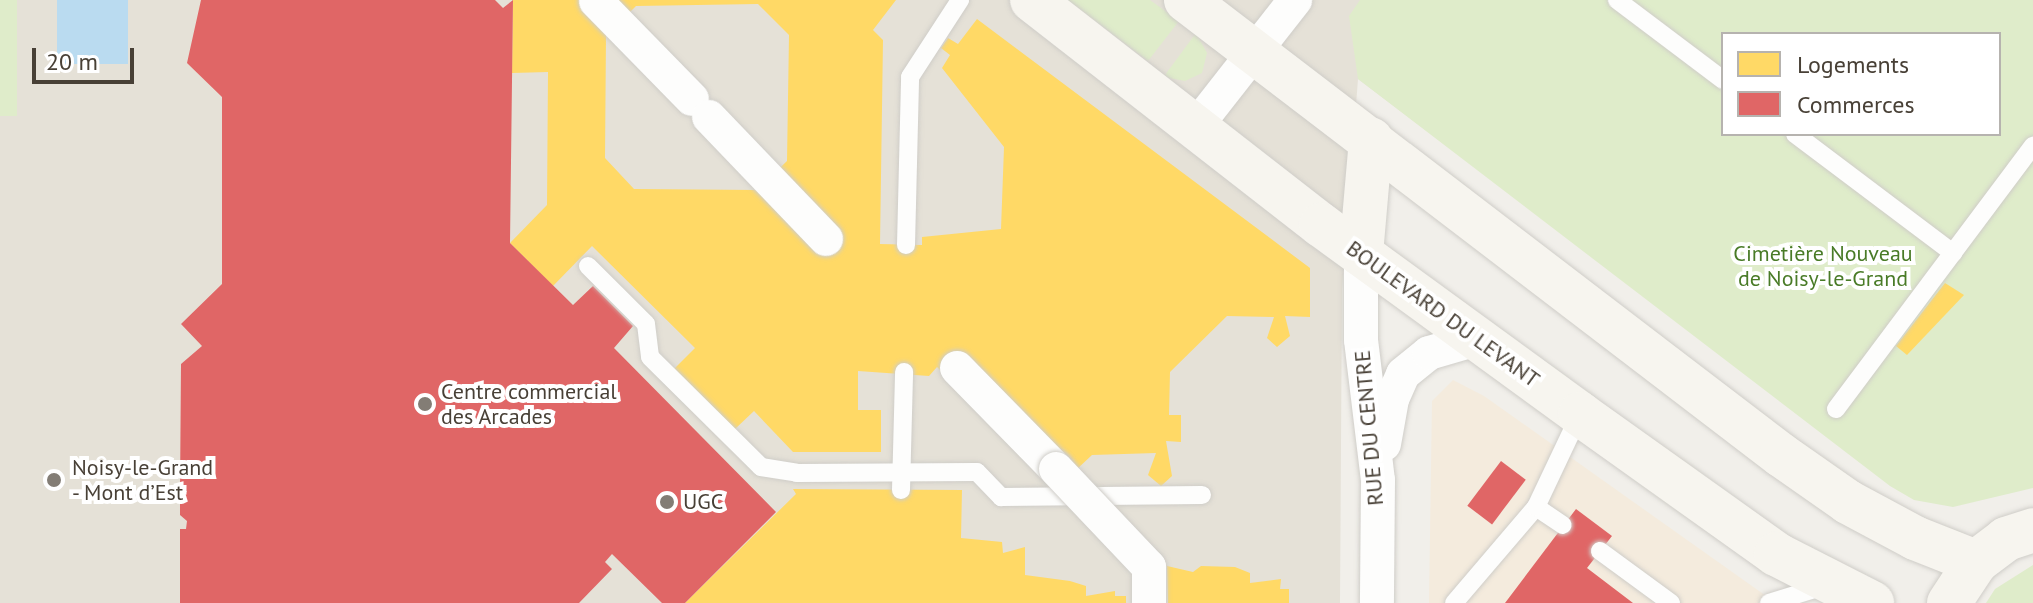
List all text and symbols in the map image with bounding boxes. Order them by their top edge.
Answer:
scale bar [36,32,138,82]
legend [1721,32,2001,136]
text: 20 m [46,46,98,77]
text: Logements [1797,49,1909,80]
text: Commerces [1797,89,1915,120]
street label: BOULEVARD DU LEVANT [1341,235,1545,393]
park label: Cimetière Nouveau de Noisy-le-Grand [1733,240,1913,292]
street label: RUE DU CENTRE [1349,349,1389,507]
place label: Centre commercial des Arcades [441,378,617,430]
marker: Centre commercial des Arcades [416,395,434,413]
place label: Noisy-le-Grand - Mont d’Est [72,454,213,506]
marker: Noisy-le-Grand - Mont d’Est [43,469,65,491]
place label: UGC [683,489,723,515]
marker: UGC [658,493,676,511]

